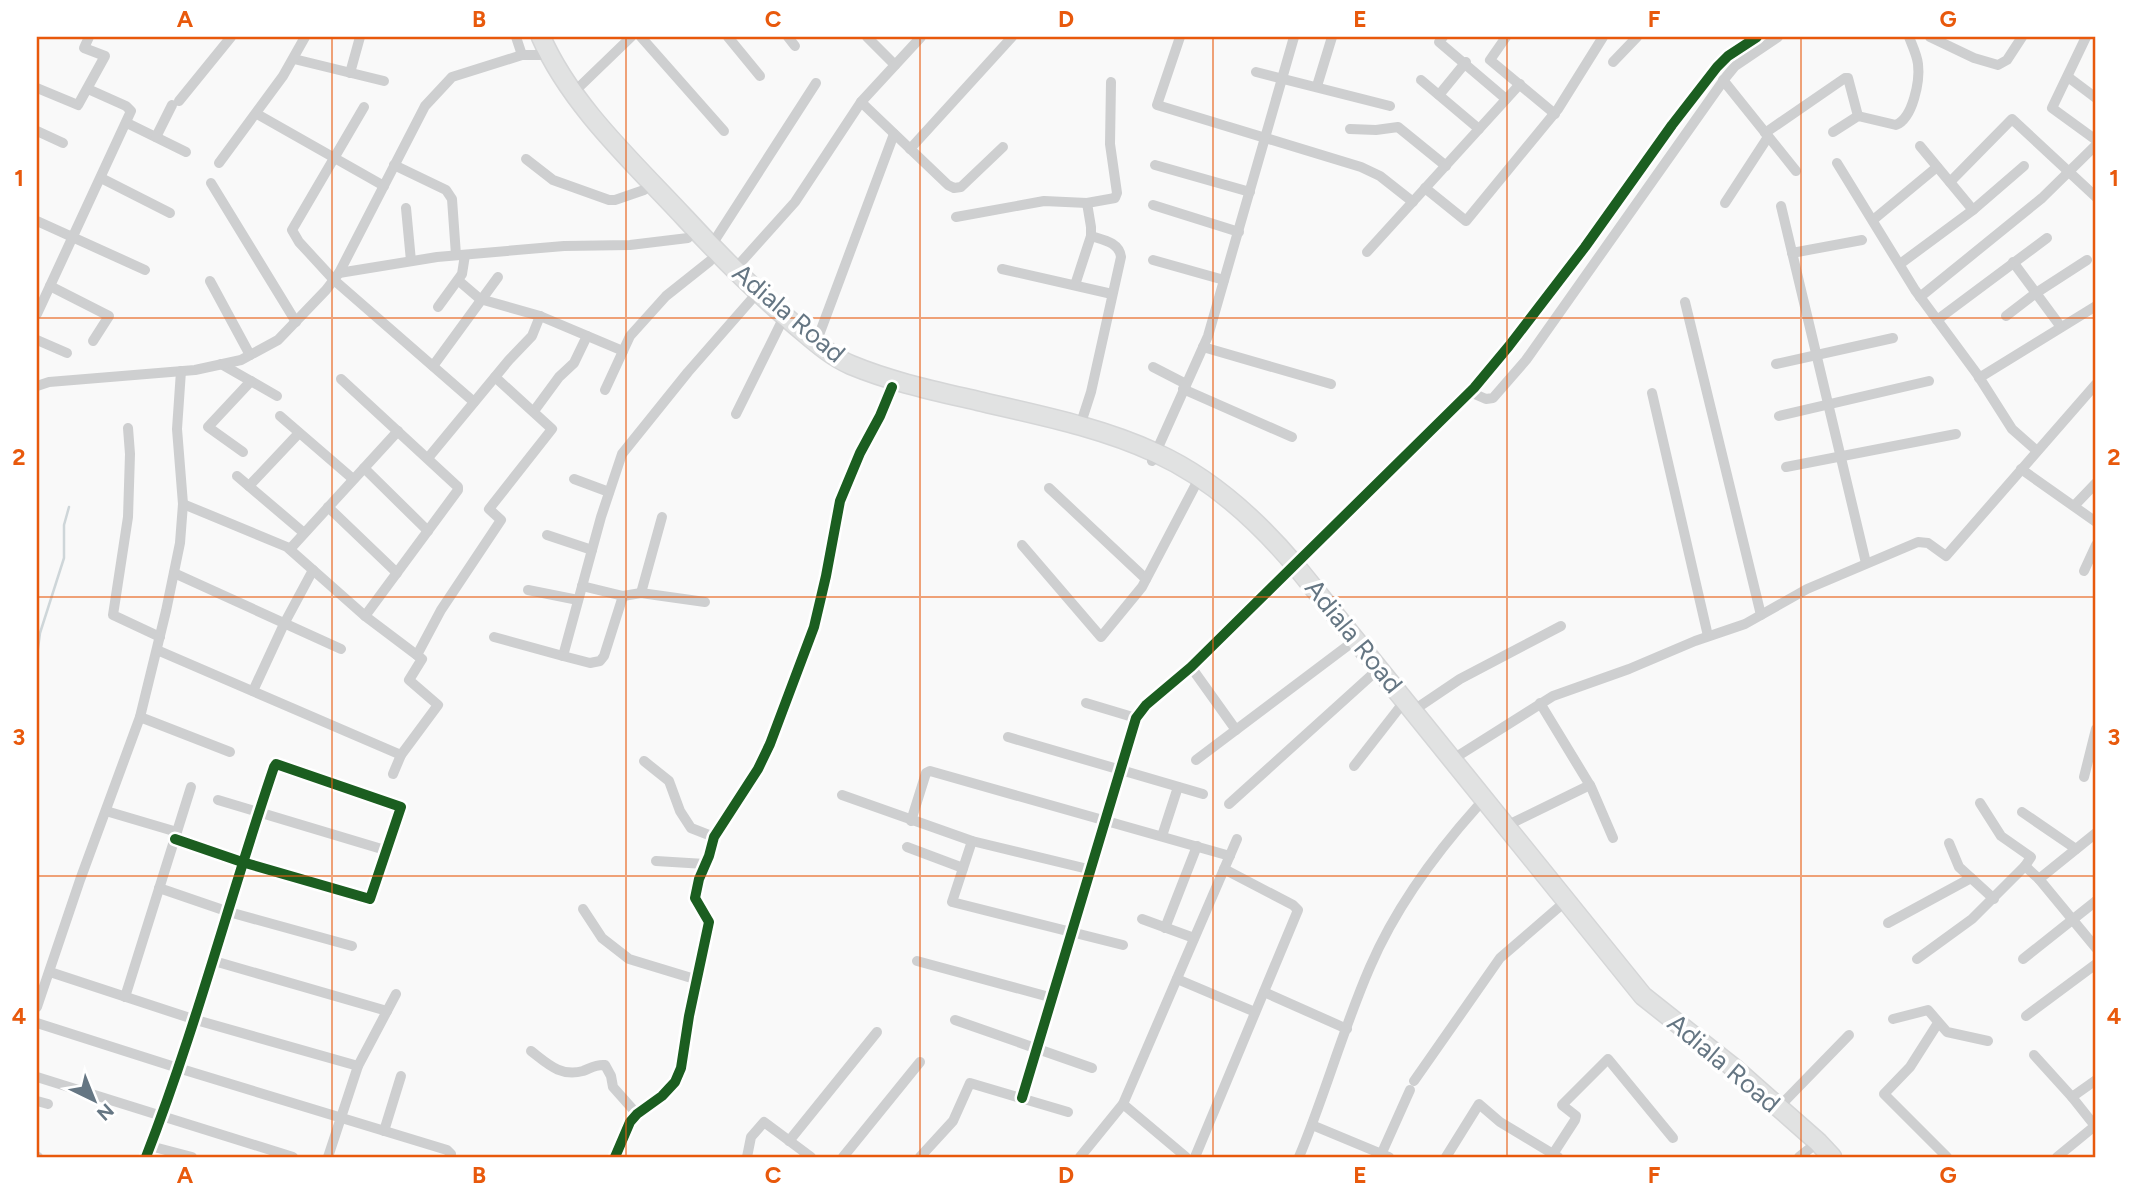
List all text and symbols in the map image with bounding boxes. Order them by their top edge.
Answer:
text: A [177,5,194,33]
text: B [472,5,486,33]
text: C [765,5,782,33]
text: D [1058,5,1074,33]
text: E [1353,5,1367,33]
text: F [1648,5,1661,33]
text: G [1939,5,1957,33]
text: 1 [14,164,24,192]
text: 1 [2109,164,2119,192]
street label: Adiala Road [726,257,852,369]
text: 2 [12,443,26,471]
text: 2 [2107,443,2121,471]
street label: Adiala Road [1298,573,1410,699]
text: 3 [13,723,25,751]
text: 3 [2108,723,2120,751]
text: 4 [12,1002,26,1030]
text: 4 [2107,1002,2121,1030]
street label: Adiala Road [1661,1007,1787,1119]
north arrow [60,1064,130,1134]
text: N [92,1099,118,1125]
text: A [177,1161,194,1189]
text: B [472,1161,486,1189]
text: C [765,1161,782,1189]
text: D [1058,1161,1074,1189]
text: E [1353,1161,1367,1189]
text: F [1648,1161,1661,1189]
text: G [1939,1161,1957,1189]

